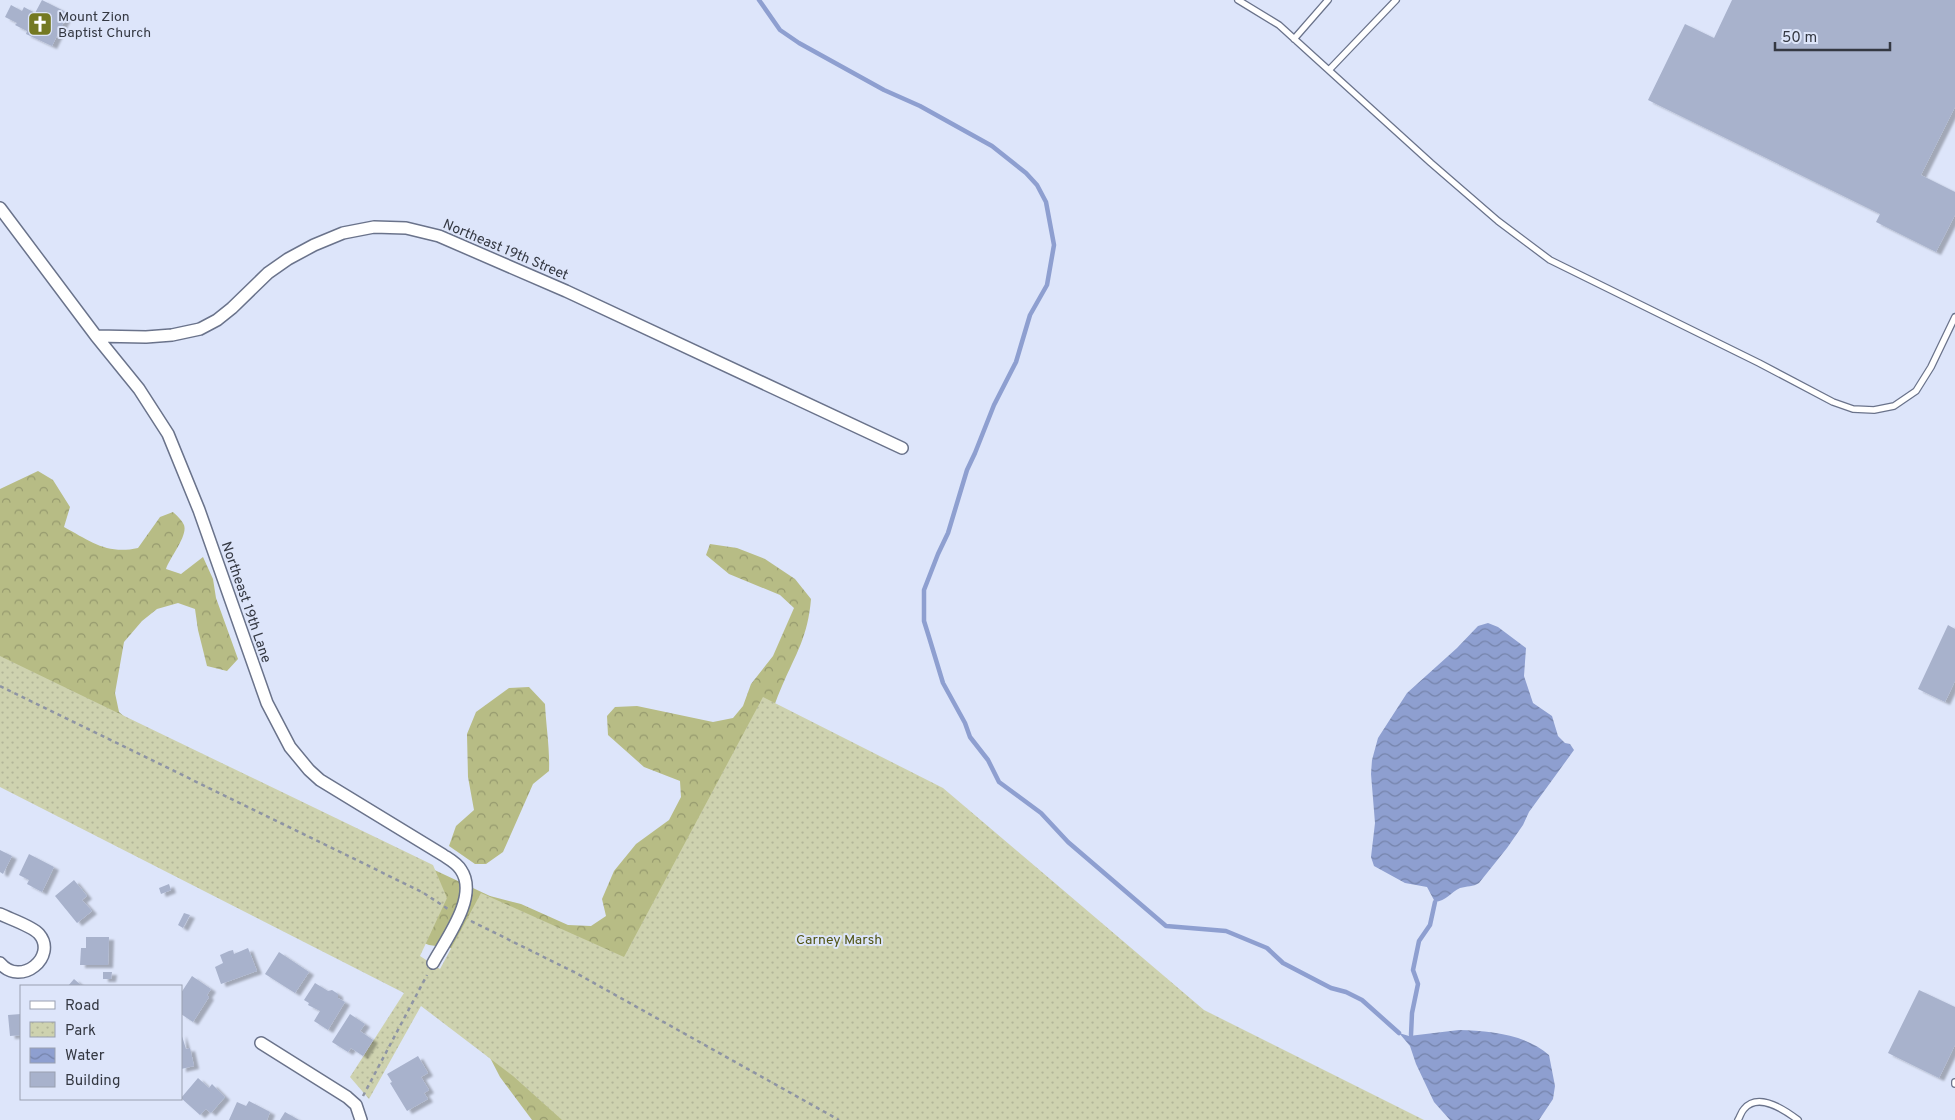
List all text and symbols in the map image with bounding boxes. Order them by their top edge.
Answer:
place label: Mount Zion Baptist Church [58,9,151,42]
church icon: Mount Zion Baptist Church [27,11,53,37]
scale bar [1775,20,1890,52]
text: 50 m [1782,29,1817,48]
street label: Northeast 19th Street [440,216,571,285]
street label: Northeast 19th Lane [217,540,274,665]
park label: Carney Marsh [796,932,882,949]
legend [20,985,182,1100]
text: Road [65,997,100,1016]
text: Park [65,1022,96,1041]
text: Water [65,1047,105,1066]
text: Building [65,1072,120,1091]

